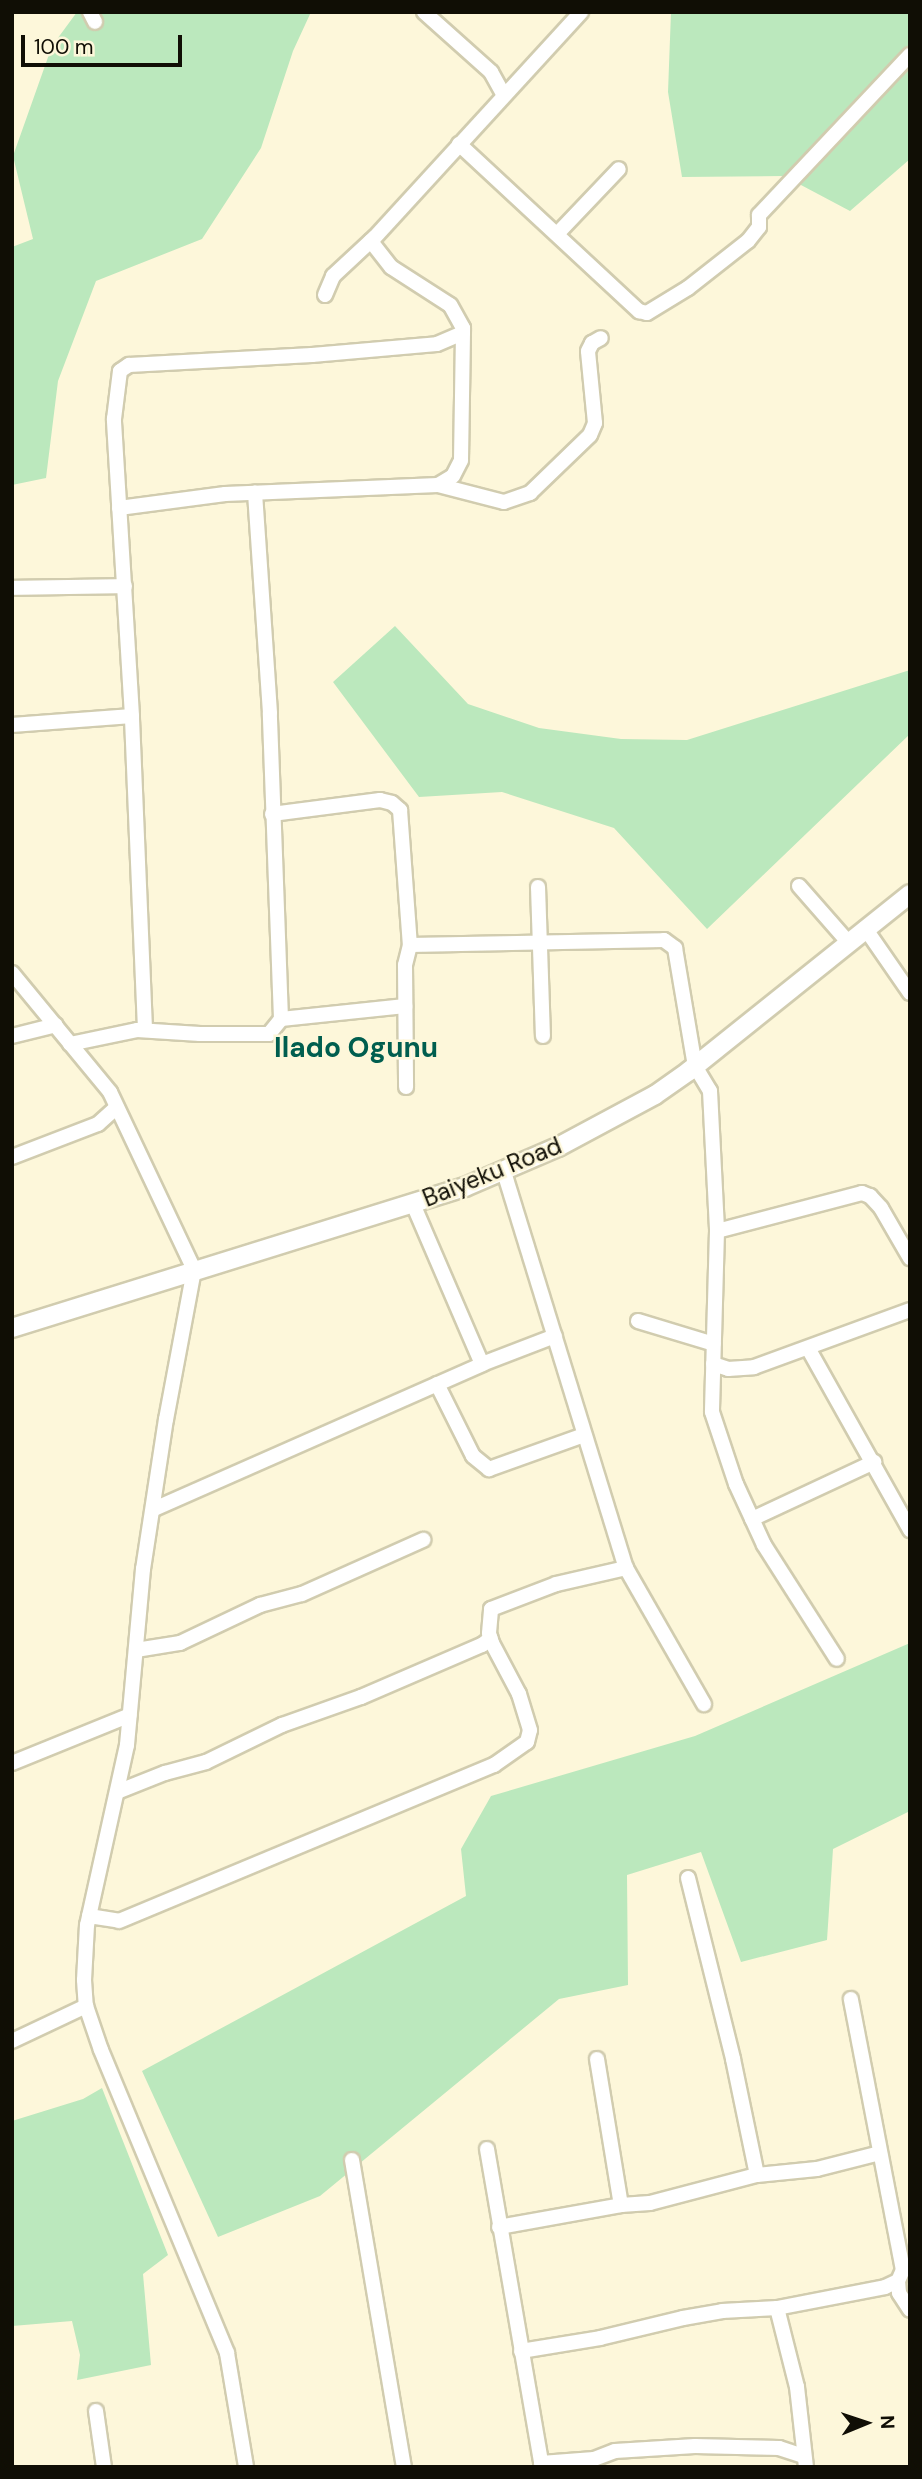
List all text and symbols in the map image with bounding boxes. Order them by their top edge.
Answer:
scale bar [24,21,186,65]
text: 100 m [34,33,94,61]
district label: Ilado Ogunu [274,1031,438,1065]
street label: Baiyeku Road [418,1131,566,1213]
north arrow [831,2388,901,2458]
text: N [875,2415,900,2430]

